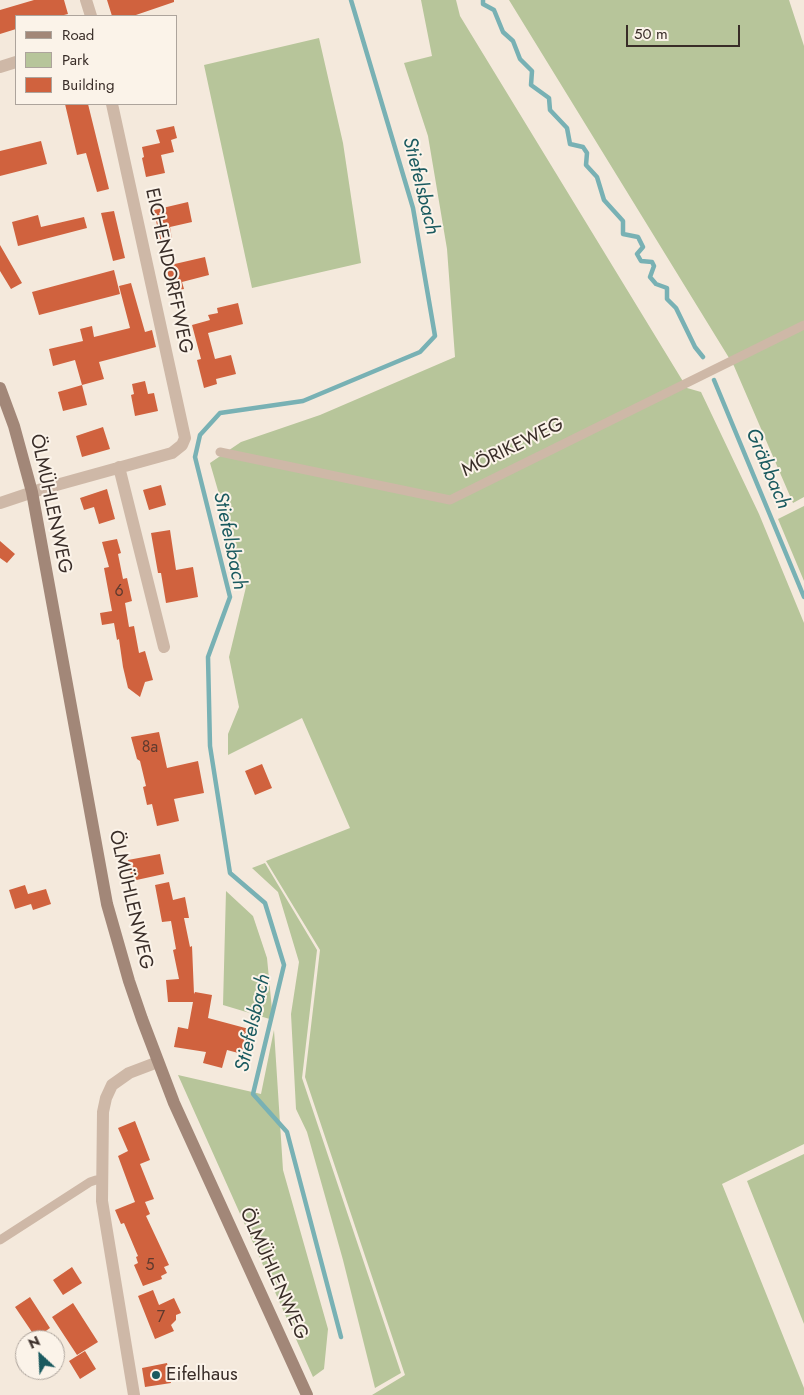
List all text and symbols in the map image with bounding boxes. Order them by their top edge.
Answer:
legend [15,15,178,105]
scale bar [629,15,743,47]
text: 50 m [634,23,668,45]
text: Road [62,24,94,46]
text: Park [62,49,89,71]
text: Building [62,74,114,96]
water label: Stiefelsbach [396,135,444,237]
street label: EICHENDORFFWEG [139,186,197,356]
street label: MÖRIKEWEG [458,413,568,483]
water label: Gräbbach [739,425,795,513]
street label: ÖLMÜHLENWEG [24,432,76,576]
water label: Stiefelsbach [207,490,251,592]
house number: 6 [114,582,124,602]
house number: 8a [142,738,158,758]
street label: ÖLMÜHLENWEG [103,828,157,972]
water label: Stiefelsbach [231,972,277,1074]
street label: ÖLMÜHLENWEG [234,1204,312,1344]
house number: 5 [145,1256,155,1276]
house number: 7 [157,1308,165,1328]
north arrow [15,1330,65,1380]
text: N [25,1331,43,1354]
place label: Eifelhaus [166,1364,238,1386]
marker: Eifelhaus [150,1369,162,1381]

